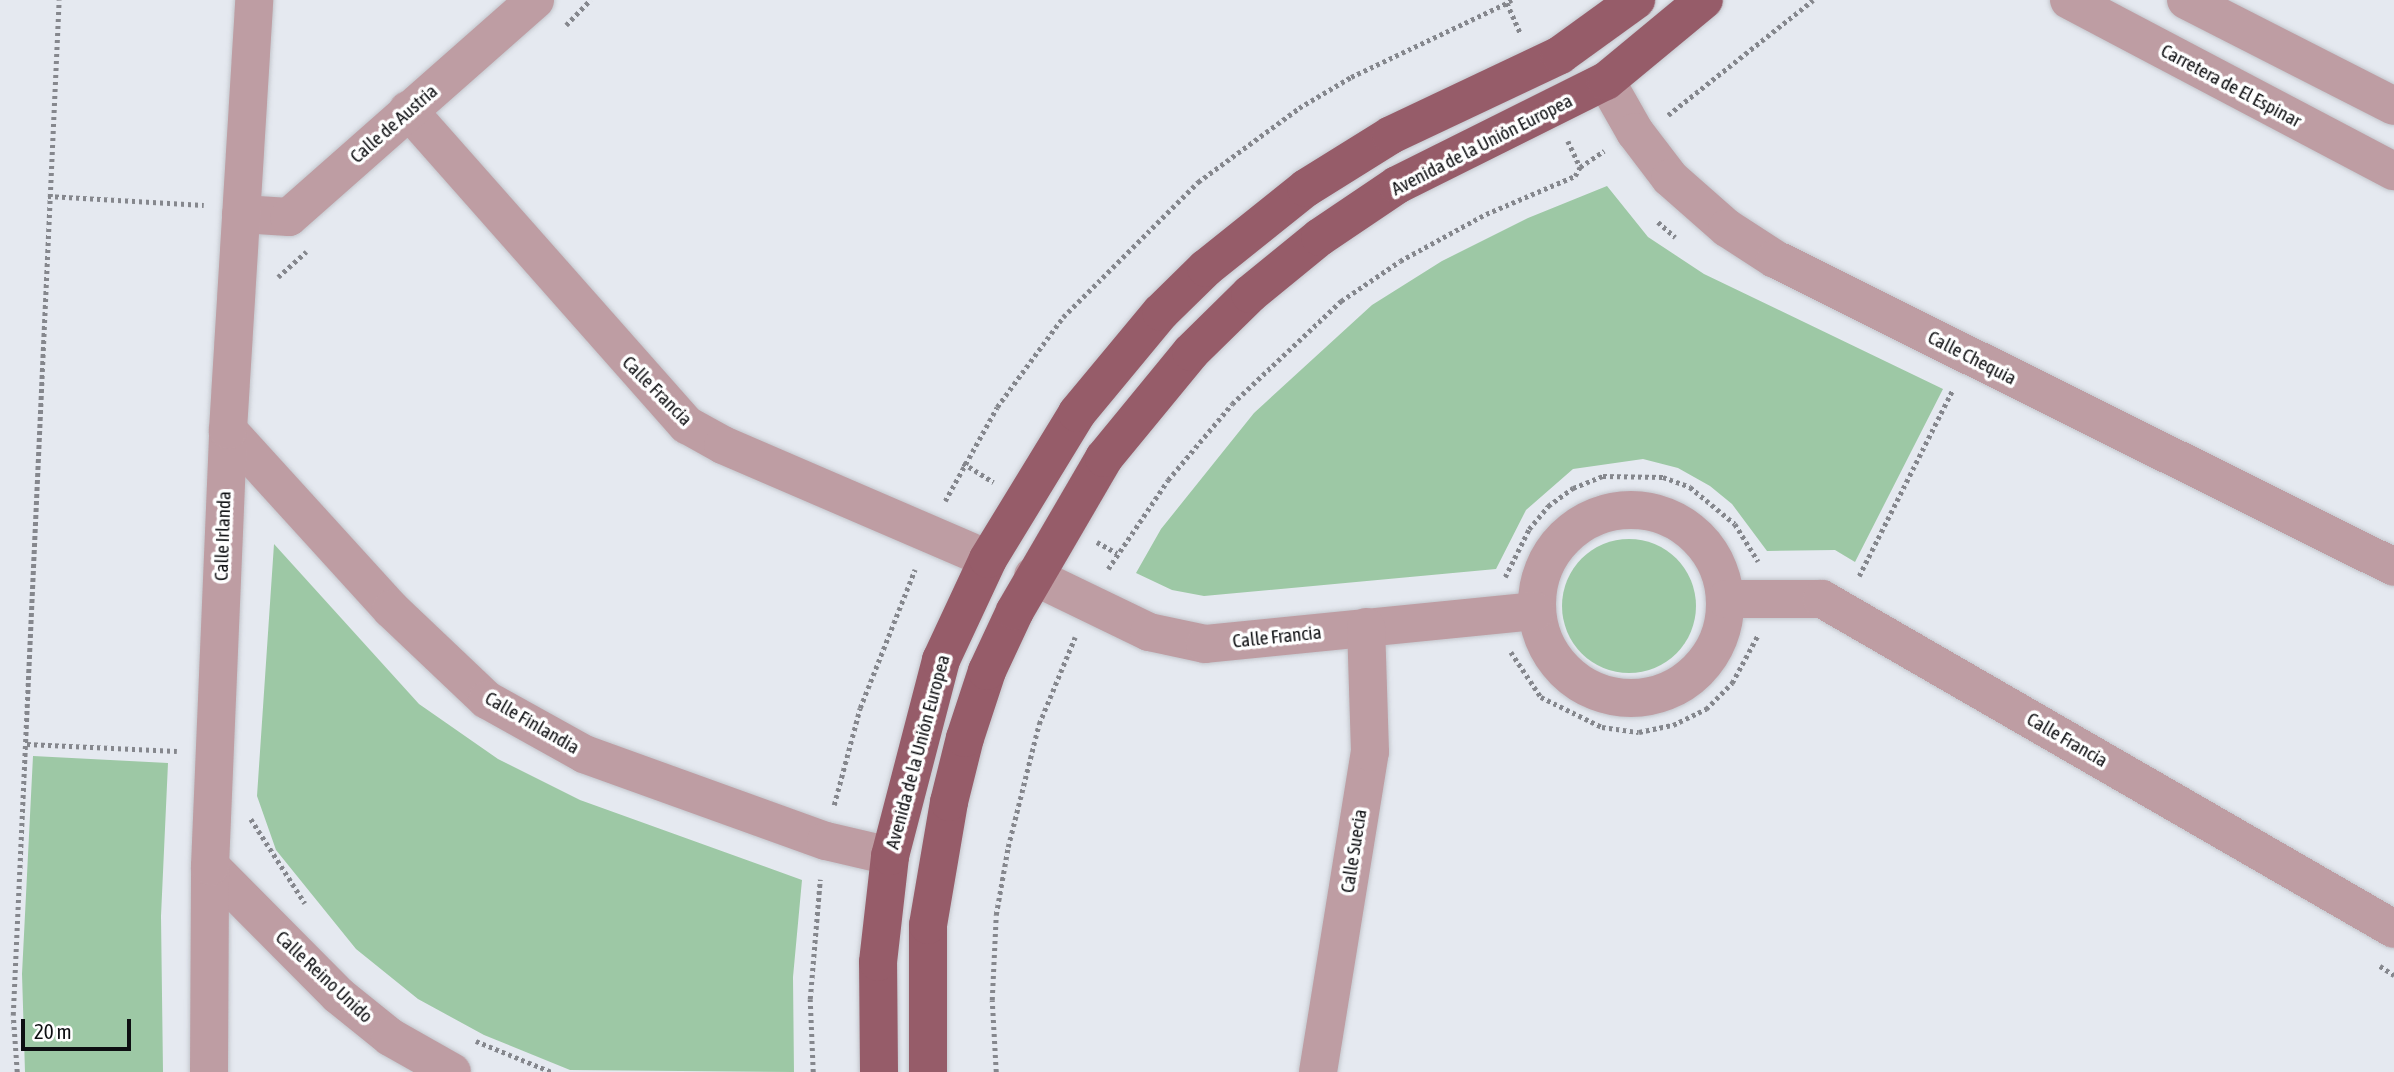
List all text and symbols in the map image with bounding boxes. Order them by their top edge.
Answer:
street label: Carretera de El Espinar [2157,39,2305,133]
street label: Calle de Austria [346,80,442,168]
street label: Avenida de la Unión Europea [1388,89,1576,201]
street label: Calle Chequia [1924,326,2020,390]
street label: Calle Francia [617,351,697,431]
street label: Calle Irlanda [210,491,236,581]
street label: Calle Francia [1231,621,1323,653]
street label: Avenida de la Unión Europea [881,652,955,852]
street label: Calle Finlandia [481,687,583,759]
street label: Calle Francia [2023,708,2111,772]
street label: Calle Suecia [1336,808,1372,894]
street label: Calle Reino Unido [271,926,377,1028]
scale bar [24,1006,135,1050]
text: 20 m [34,1019,72,1043]

